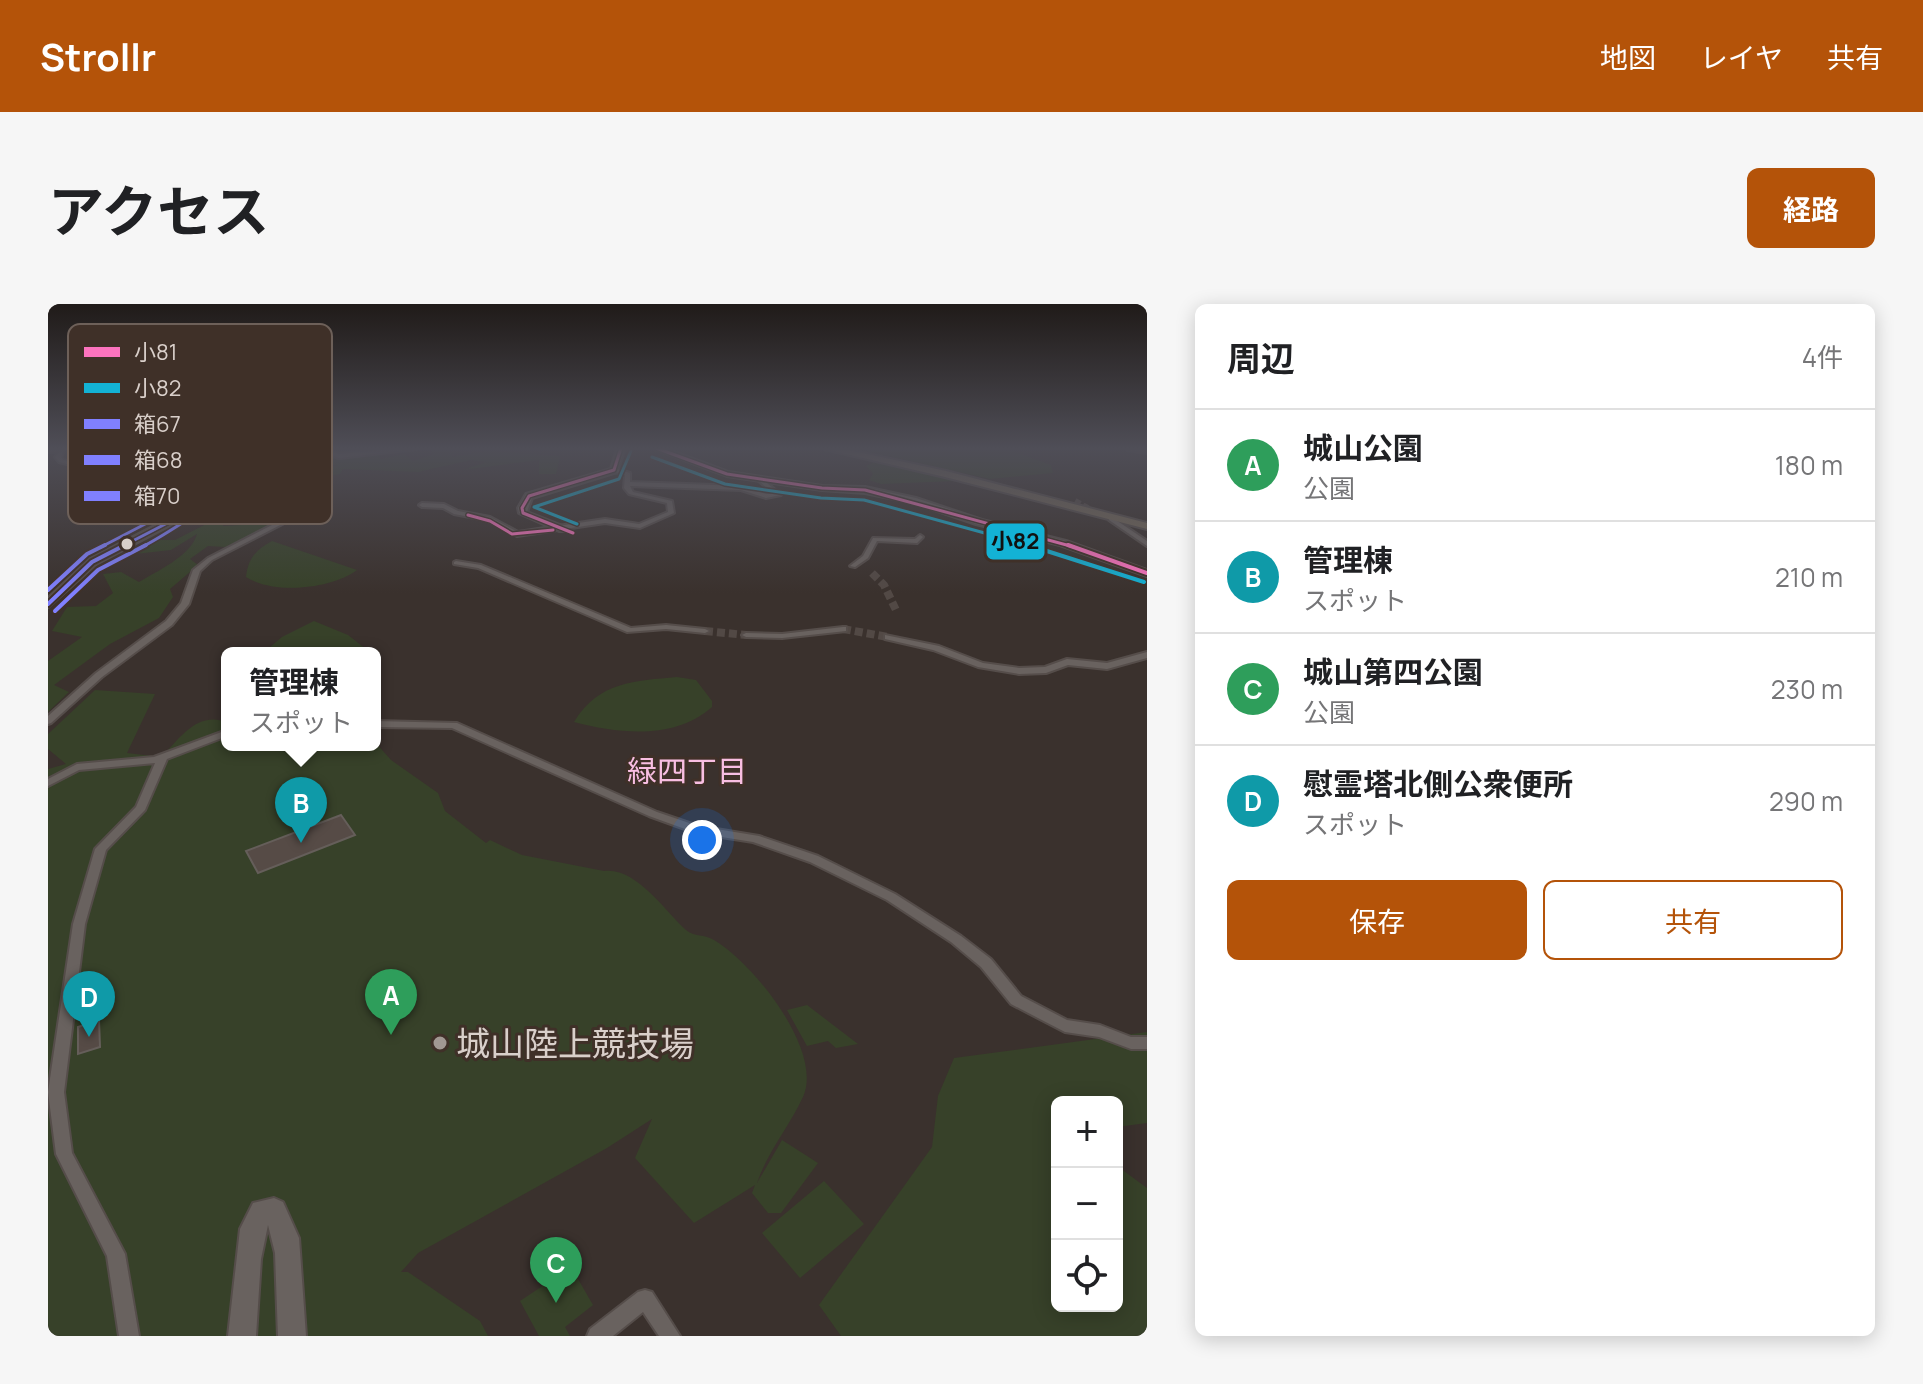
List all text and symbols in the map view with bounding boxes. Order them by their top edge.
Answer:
text: Strollr [40,30,156,82]
text: 地図 [1600,38,1656,76]
text: レイヤ [1700,38,1783,76]
text: 共有 [1827,38,1883,76]
button: 経路 [1747,168,1875,248]
text: アクセス [48,172,269,249]
legend [68,324,332,524]
text: 周辺 [1227,335,1295,381]
text: 小81 [134,337,177,367]
text: 4件 [1802,339,1843,375]
text: 小82 [134,373,181,403]
text: 箱67 [134,409,181,439]
text: 城山公園 [1303,427,1423,468]
text: 箱68 [134,445,182,475]
text: A [1244,447,1262,483]
text: 180 m [1775,447,1843,483]
text: 公園 [1303,470,1355,506]
text: 箱70 [134,481,180,511]
line badge: 小82 [985,522,1046,561]
text: 小82 [991,526,1039,556]
unlabelled marker [119,536,135,552]
text: 管理棟 [1303,539,1393,580]
text: B [1245,559,1261,595]
text: 210 m [1775,559,1843,595]
text: スポット [1303,582,1407,618]
popup [221,647,381,751]
text: 城山第四公園 [1303,651,1483,692]
text: 管理棟 [249,661,339,702]
text: C [1243,671,1263,707]
text: 230 m [1771,671,1843,707]
text: 公園 [1303,694,1355,730]
text: スポット [249,704,353,740]
district label: 緑四丁目 [627,750,747,791]
text: 慰霊塔北側公衆便所 [1303,763,1573,804]
pin: B [275,777,327,843]
text: D [1244,783,1262,819]
text: 290 m [1769,783,1843,819]
text: スポット [1303,806,1407,842]
your location [682,820,722,860]
button: 保存 [1227,880,1527,960]
button: 共有 [1543,880,1843,960]
pin: A [365,969,417,1035]
pin: D [63,971,115,1037]
place label: 城山陸上競技場 [456,1020,694,1066]
marker: 城山陸上競技場 [431,1034,449,1052]
map controls [1051,1096,1123,1312]
button: + [1051,1096,1123,1168]
button: − [1051,1168,1123,1240]
pin: C [530,1237,582,1303]
button: locate [1051,1240,1123,1312]

